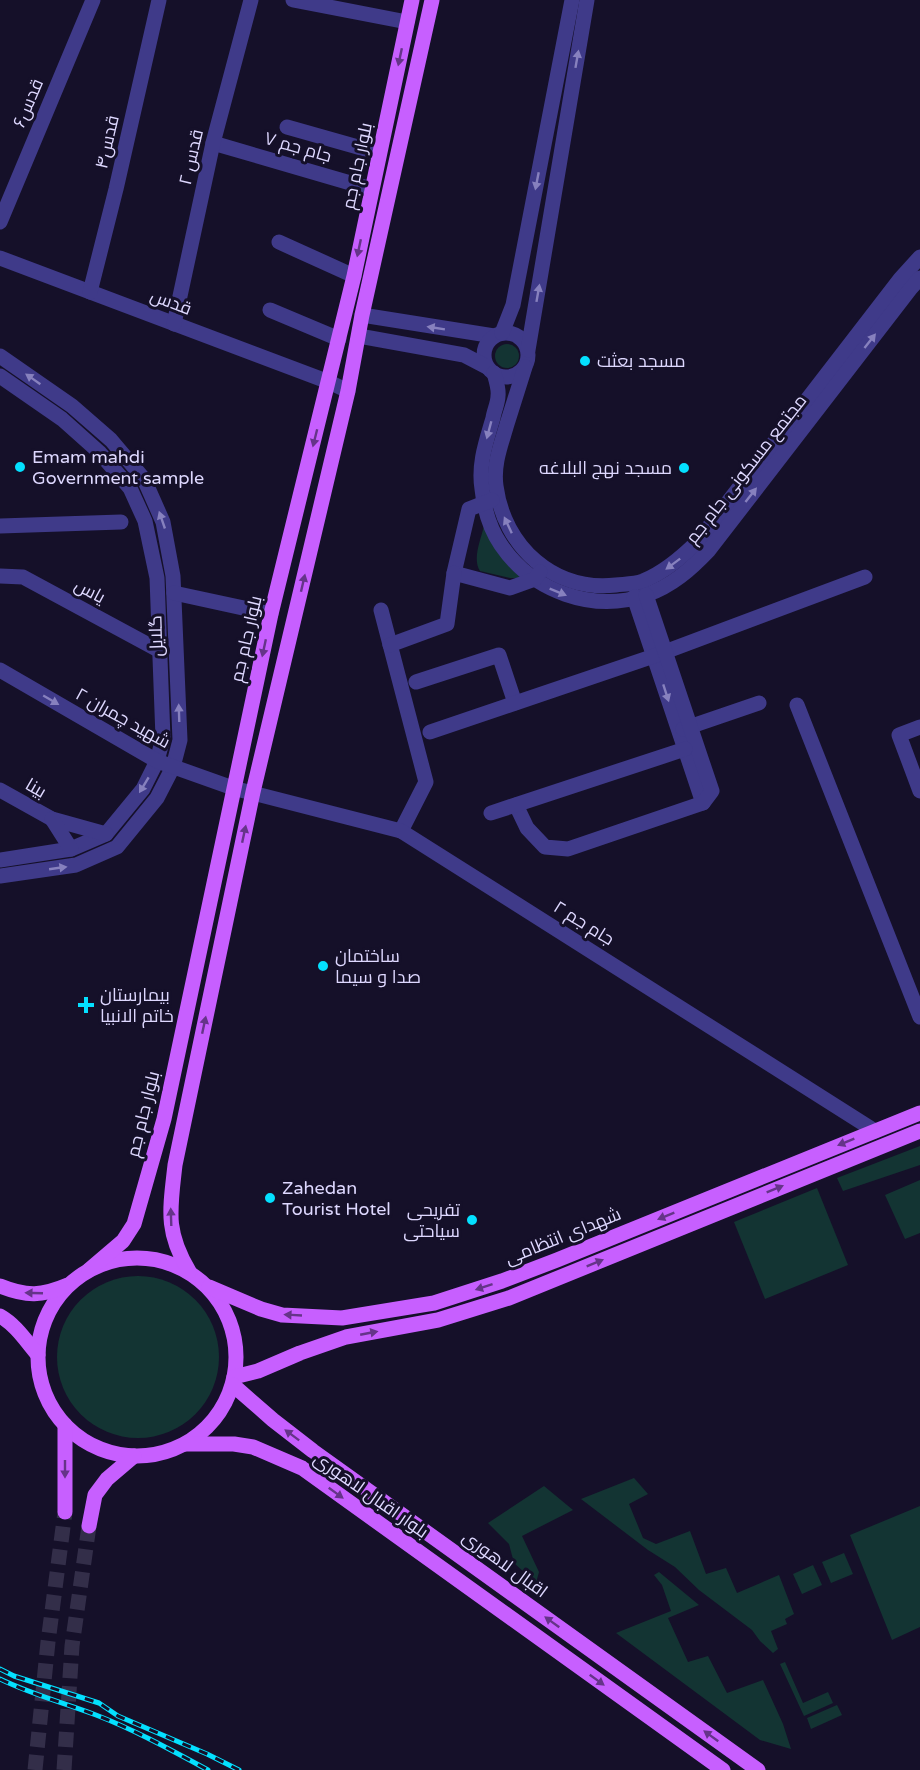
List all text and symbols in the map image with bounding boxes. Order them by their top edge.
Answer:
one-way arrow [395,48,404,67]
one-way arrow [573,49,582,68]
street label: قدس۶ [8,75,48,131]
street label: قدس۴ [90,113,124,171]
street label: بلوار جام جم [337,121,378,212]
street label: قدس ۲ [174,127,208,187]
street label: جام جم ۷ [262,127,334,168]
one-way arrow [532,172,541,191]
one-way arrow [354,239,364,257]
one-way arrow [534,283,543,302]
street label: قدس [147,284,195,320]
one-way arrow [426,323,445,332]
one-way arrow [864,333,877,349]
place label: مسجد بعثت [597,350,685,372]
marker: مسجد بعثت [578,354,592,368]
one-way arrow [25,374,41,385]
street label: مجتمع مسکونی جام جم [681,390,812,549]
one-way arrow [484,421,494,439]
one-way arrow [309,429,319,447]
place label: Emam mahdi Government sample [32,446,204,489]
place label: مسجد نهج البلاغه [539,457,672,480]
marker: Emam mahdi Government sample [13,460,27,474]
marker: مسجد نهج البلاغه [677,461,691,475]
one-way arrow [745,488,757,503]
one-way arrow [156,511,166,529]
one-way arrow [503,516,512,533]
one-way arrow [665,558,681,570]
street label: یاس [71,574,109,608]
one-way arrow [298,574,308,592]
one-way arrow [550,587,568,597]
street label: بلوار جام جم [225,594,268,685]
street label: گلایل [144,615,168,657]
one-way arrow [259,638,268,657]
street label: شهید چمران ۲ [71,683,174,754]
one-way arrow [661,684,671,702]
one-way arrow [43,694,59,705]
one-way arrow [174,704,183,723]
street label: بینا [22,773,50,803]
one-way arrow [139,777,150,793]
one-way arrow [240,824,249,843]
one-way arrow [49,864,68,873]
street label: جام جم ۲ [549,896,618,951]
place label: ساختمان صدا و سیما [335,945,421,988]
marker: ساختمان صدا و سیما [316,959,330,973]
place label: بیمارستان خاتم الانبیا [100,984,174,1028]
marker: بیمارستان خاتم الانبیا [77,996,95,1014]
one-way arrow [200,1015,209,1034]
street label: بلوار جام جم [122,1069,165,1160]
one-way arrow [837,1137,855,1147]
place label: Zahedan Tourist Hotel [282,1177,391,1220]
one-way arrow [767,1184,785,1194]
marker: Zahedan Tourist Hotel [263,1191,277,1205]
place label: تفریحی سیاحتی [403,1199,460,1242]
street label: شهدای انتظامی [502,1203,624,1269]
one-way arrow [166,1207,175,1226]
one-way arrow [656,1211,674,1221]
marker: تفریحی سیاحتی [465,1213,479,1227]
one-way arrow [586,1258,604,1268]
one-way arrow [475,1283,493,1292]
one-way arrow [25,1288,44,1298]
one-way arrow [283,1311,302,1320]
one-way arrow [360,1328,379,1337]
one-way arrow [284,1428,300,1441]
street label: بلوار اقبال لاهوری [309,1447,433,1543]
one-way arrow [60,1459,70,1478]
one-way arrow [328,1486,343,1498]
street label: اقبال لاهوری [458,1526,552,1602]
one-way arrow [545,1616,561,1628]
one-way arrow [589,1673,604,1685]
one-way arrow [703,1730,719,1742]

